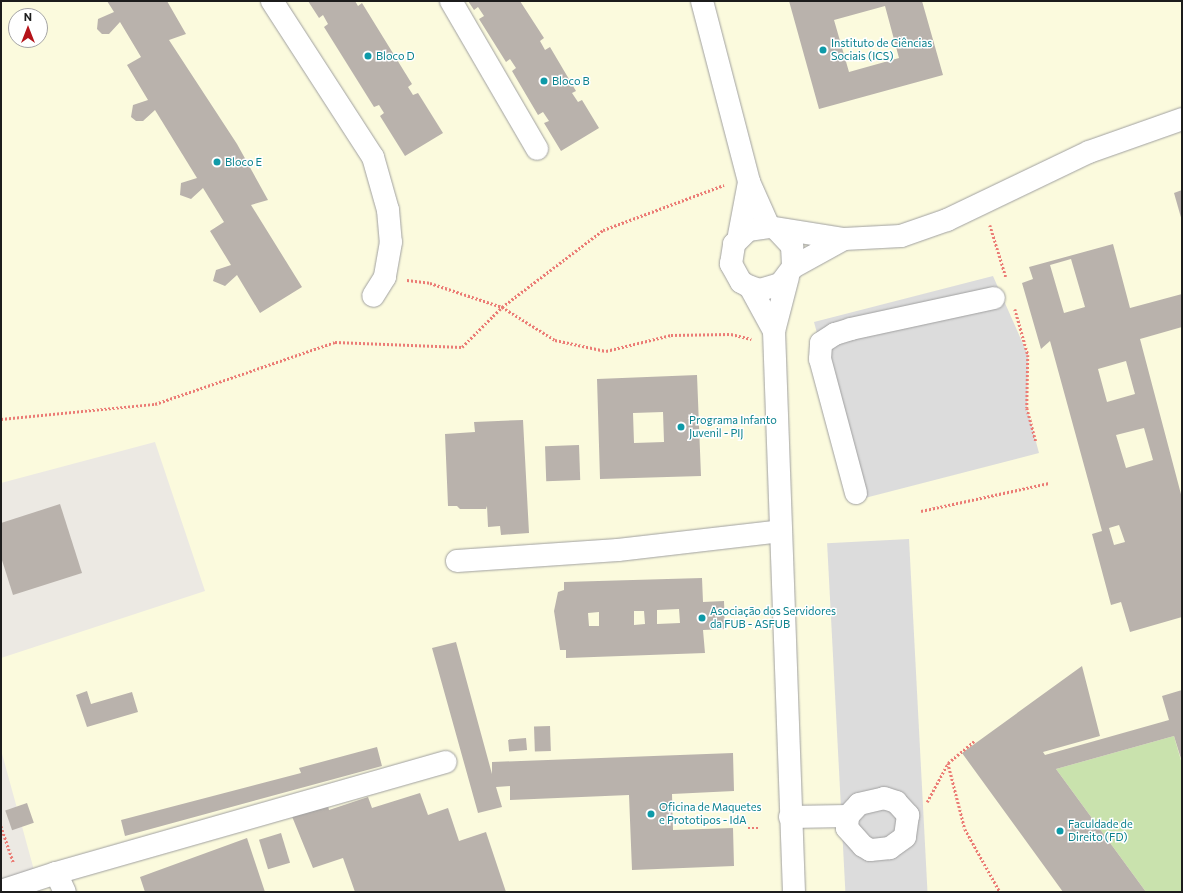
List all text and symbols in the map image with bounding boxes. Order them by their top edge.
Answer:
north arrow [8,8,48,48]
text: N [24,10,32,23]
place label: Instituto de Ciências Sociais (ICS) [831,37,932,63]
marker: Instituto de Ciências Sociais (ICS) [818,45,828,55]
place label: Bloco D [376,49,415,63]
marker: Bloco D [363,51,373,61]
place label: Bloco B [552,74,590,88]
marker: Bloco B [539,76,549,86]
place label: Bloco E [225,155,262,169]
marker: Bloco E [212,157,222,167]
place label: Programa Infanto Juvenil - PIJ [689,414,777,440]
marker: Programa Infanto Juvenil - PIJ [676,422,686,432]
place label: Asociação dos Servidores da FUB - ASFUB [710,605,836,631]
marker: Asociação dos Servidores da FUB - ASFUB [697,613,707,623]
place label: Oficina de Maquetes e Prototipos - IdA [659,801,762,827]
marker: Oficina de Maquetes e Prototipos - IdA [646,809,656,819]
place label: Faculdade de Direito (FD) [1068,818,1133,844]
marker: Faculdade de Direito (FD) [1055,826,1065,836]

